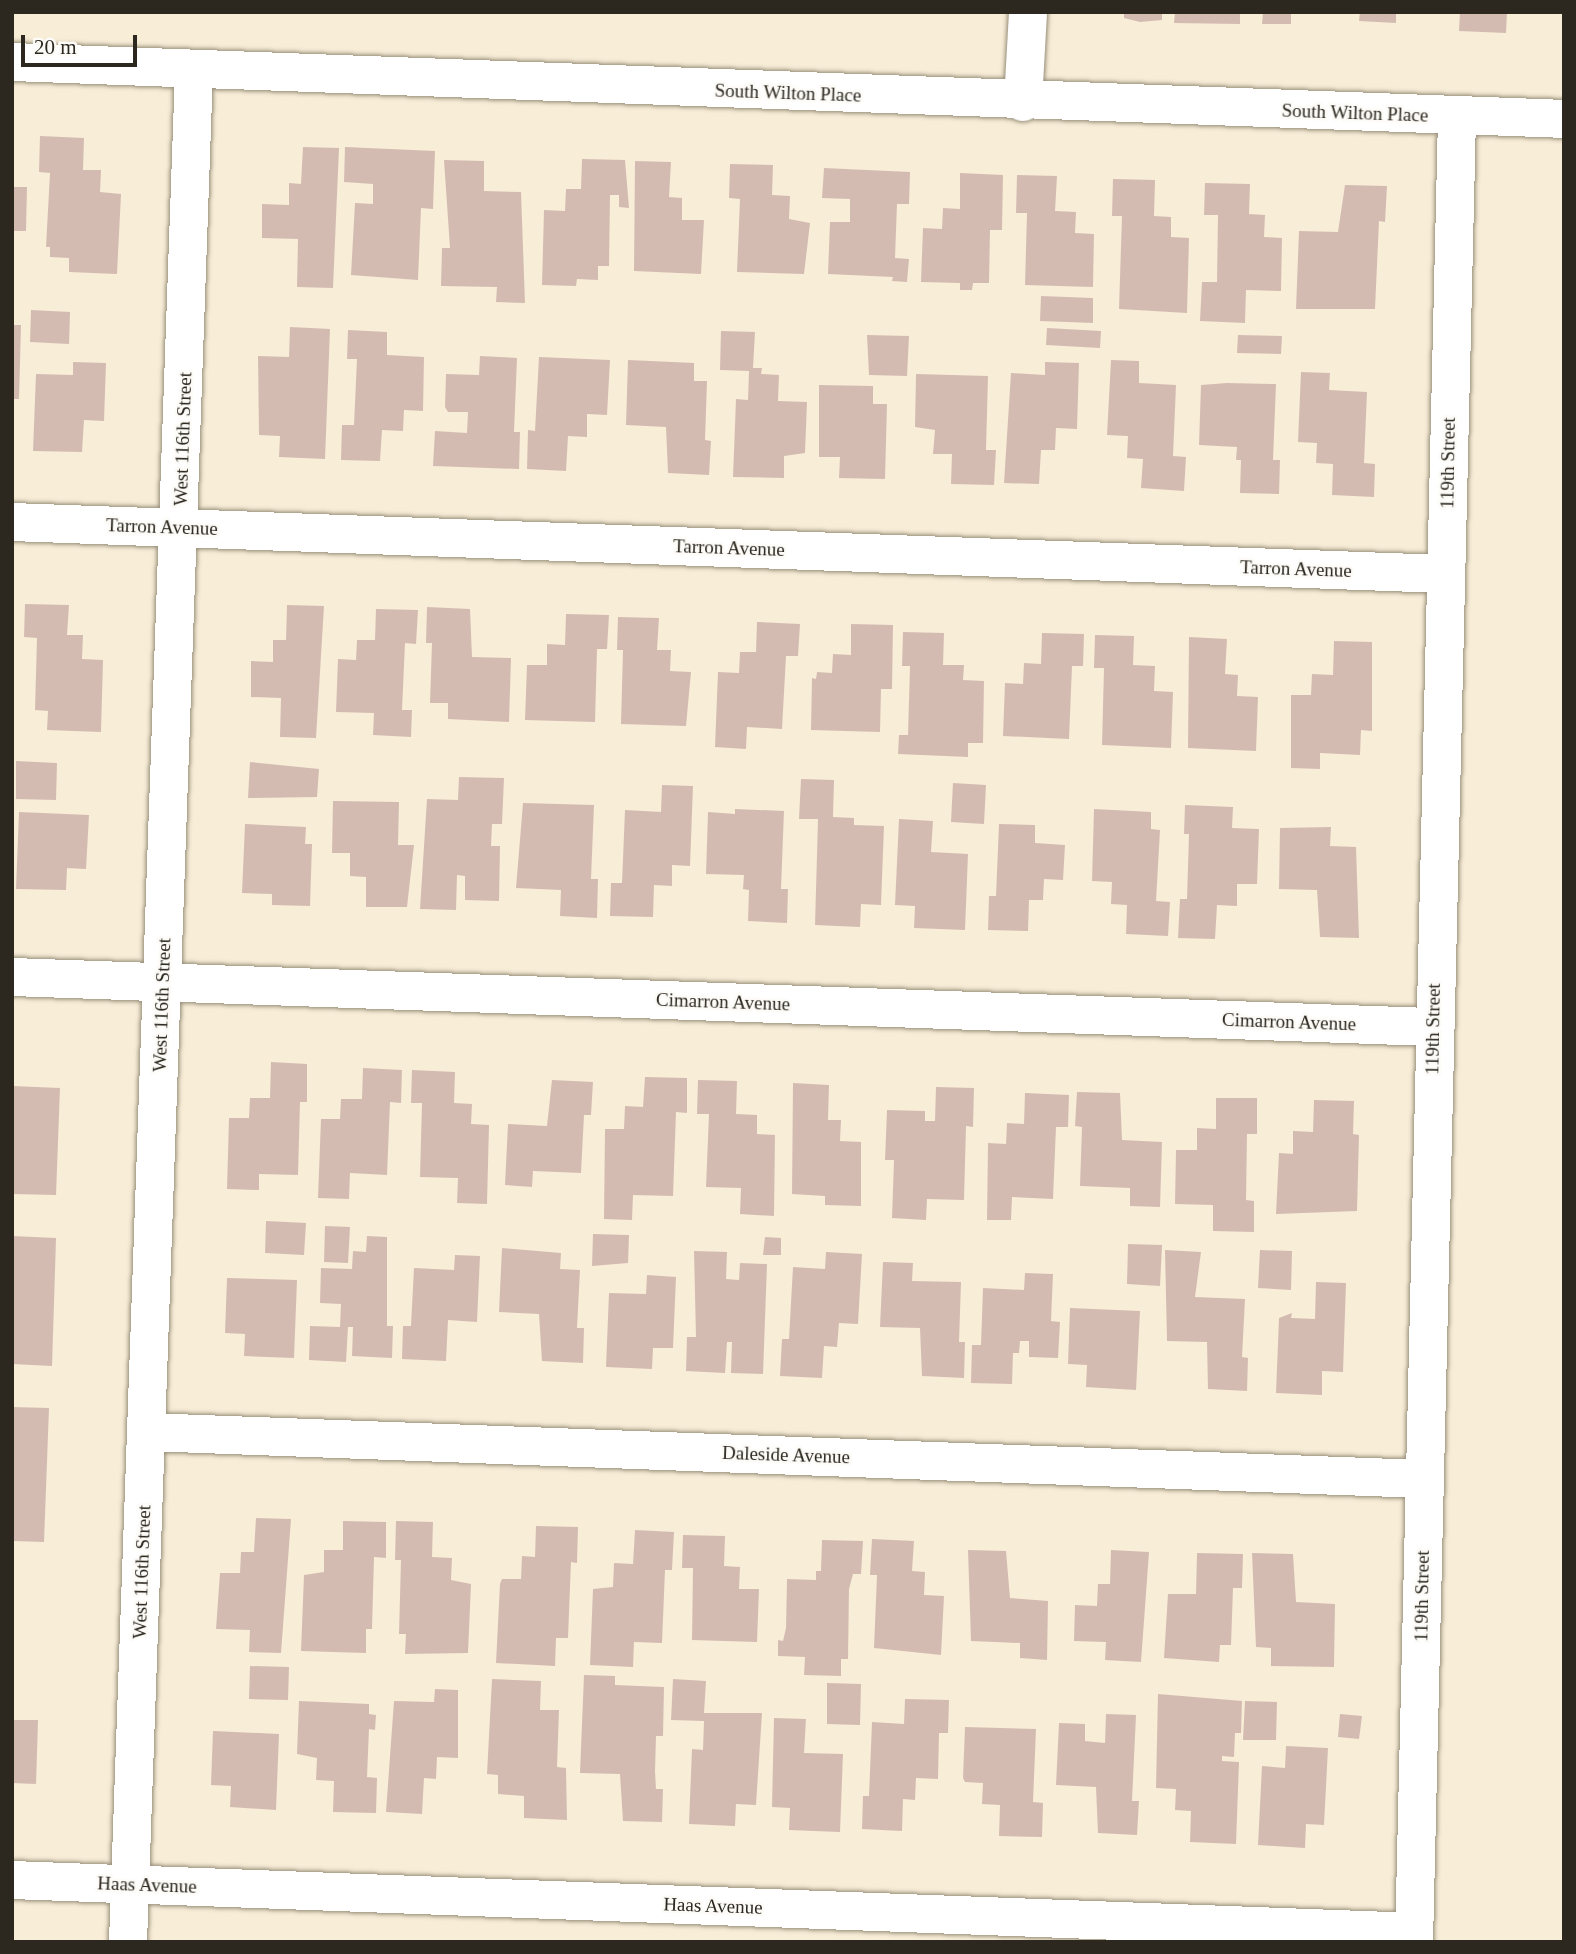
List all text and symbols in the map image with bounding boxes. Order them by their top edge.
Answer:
scale bar [24,21,140,65]
text: 20 m [34,35,77,59]
street label: South Wilton Place [714,79,862,107]
street label: South Wilton Place [1281,99,1429,127]
street label: West 116th Street [169,372,197,506]
street label: 119th Street [1436,417,1460,509]
street label: Tarron Avenue [105,514,219,540]
street label: Tarron Avenue [672,535,786,561]
street label: Tarron Avenue [1239,556,1353,582]
street label: West 116th Street [148,938,176,1072]
street label: 119th Street [1421,983,1445,1075]
street label: Cimarron Avenue [655,988,791,1016]
street label: Cimarron Avenue [1221,1008,1357,1036]
street label: Daleside Avenue [721,1441,851,1469]
street label: West 116th Street [128,1505,156,1639]
street label: 119th Street [1410,1550,1434,1642]
street label: Haas Avenue [96,1872,198,1898]
street label: Haas Avenue [662,1893,764,1919]

